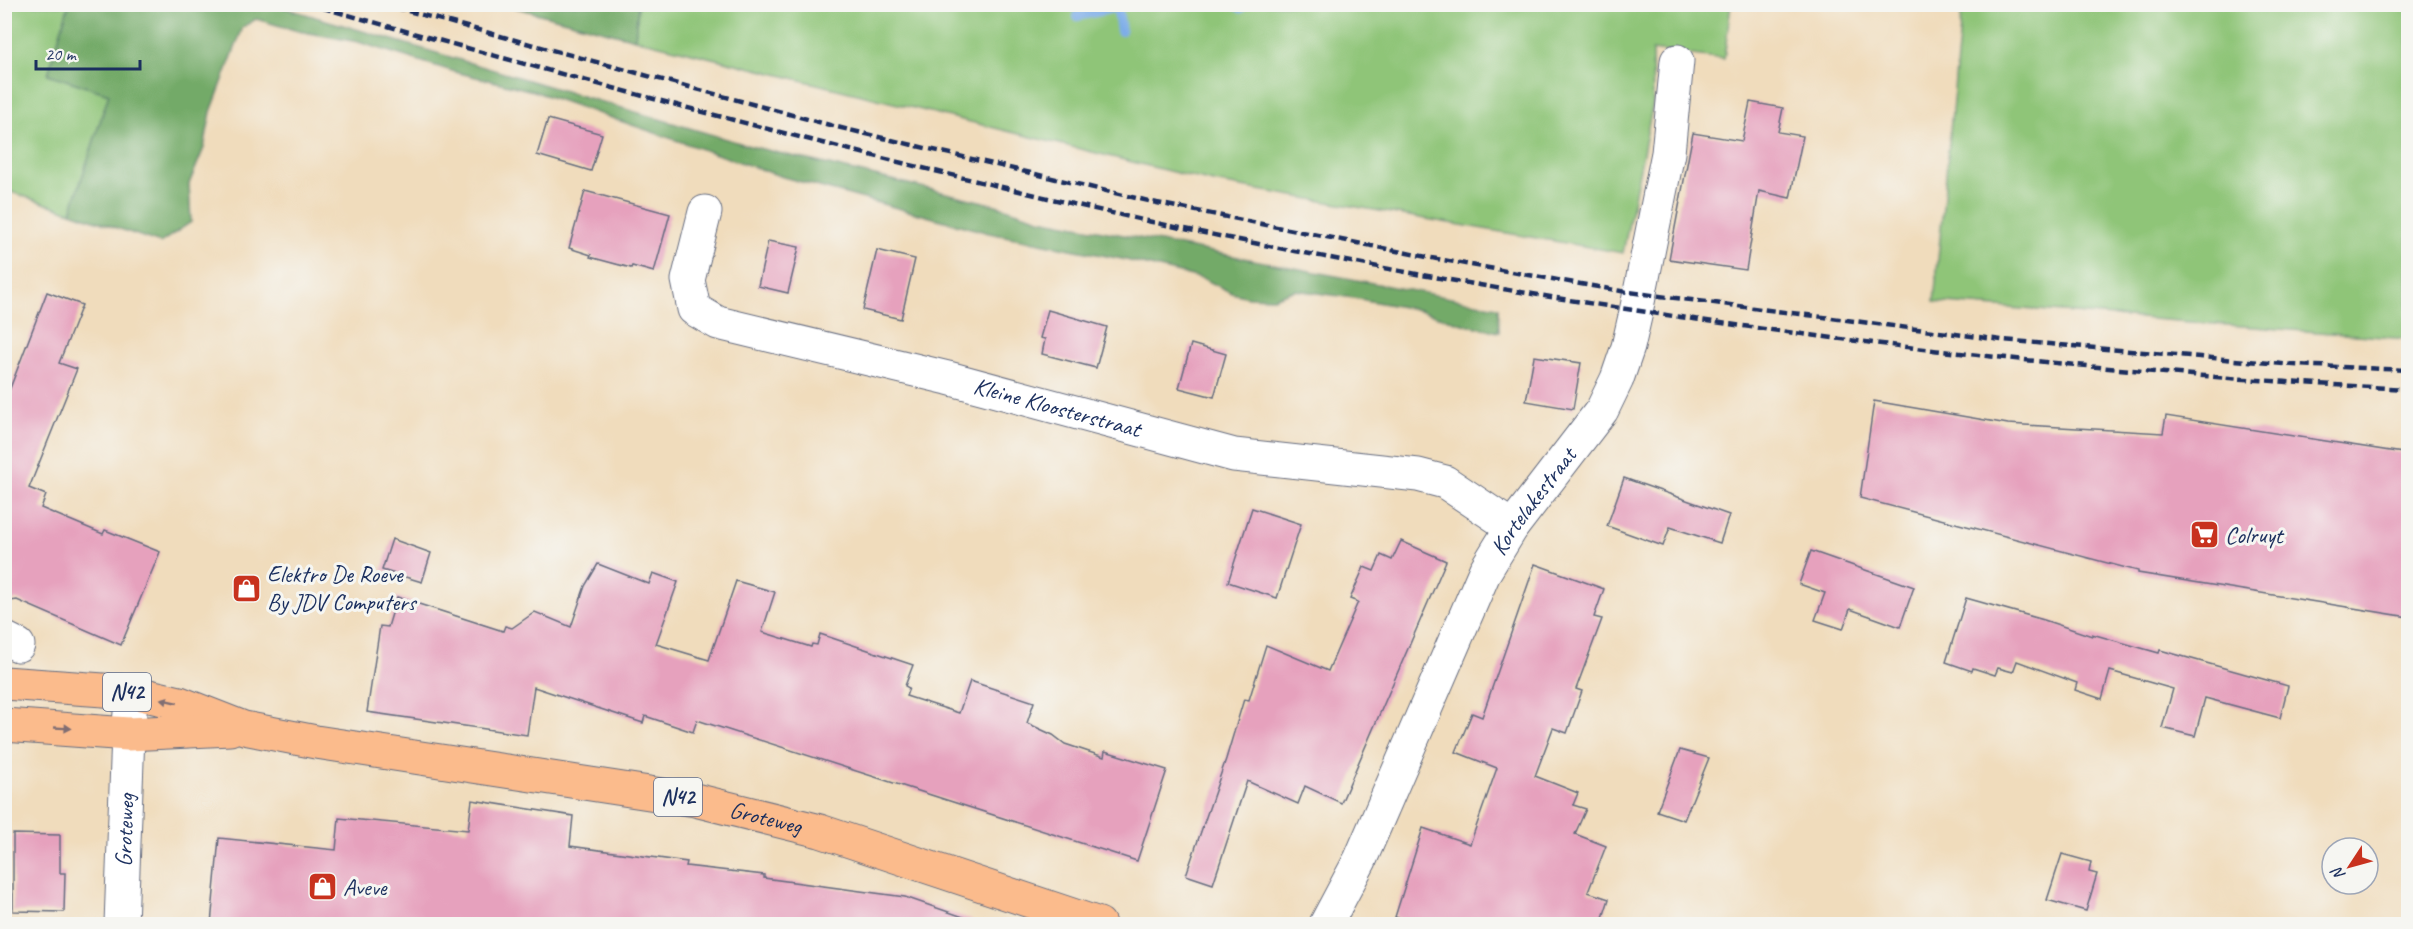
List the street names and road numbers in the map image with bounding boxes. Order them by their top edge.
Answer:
street label: Kleine Kloosterstraat [970,371,1146,445]
street label: Kortelakestraat [1483,440,1584,561]
road number: N42 [103,673,151,711]
road number: N42 [654,778,702,816]
street label: Groteweg [108,791,141,867]
street label: Groteweg [727,794,806,841]

